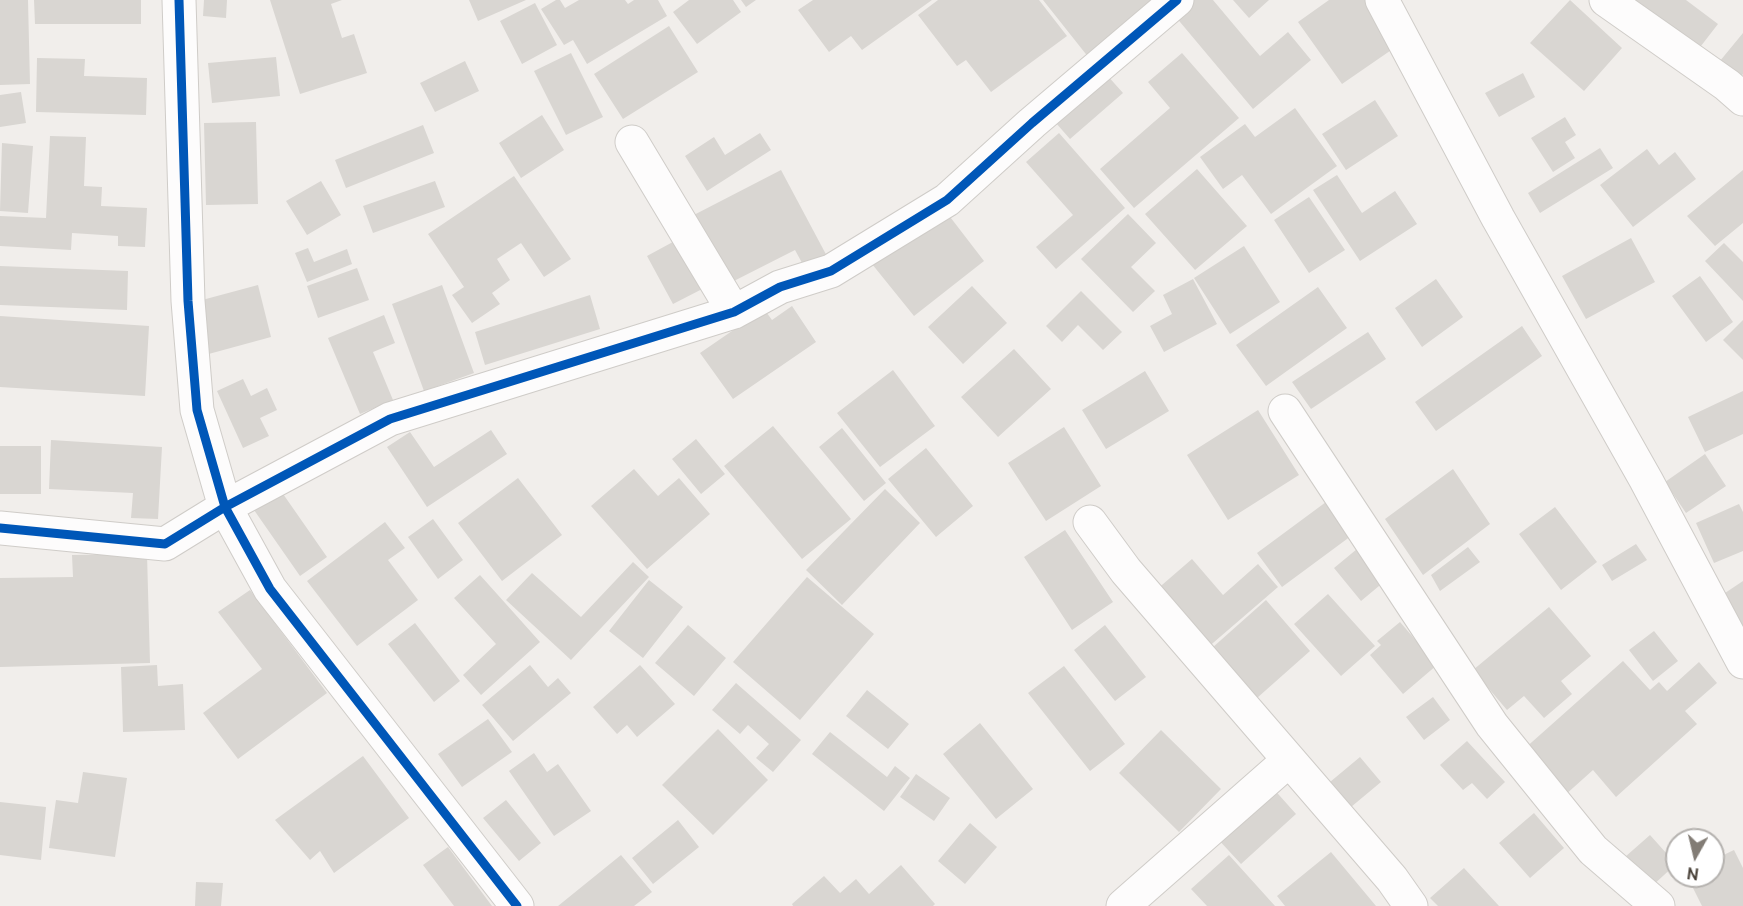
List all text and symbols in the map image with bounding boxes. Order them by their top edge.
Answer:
north arrow [1665,828,1725,888]
text: N [1686,864,1700,884]

